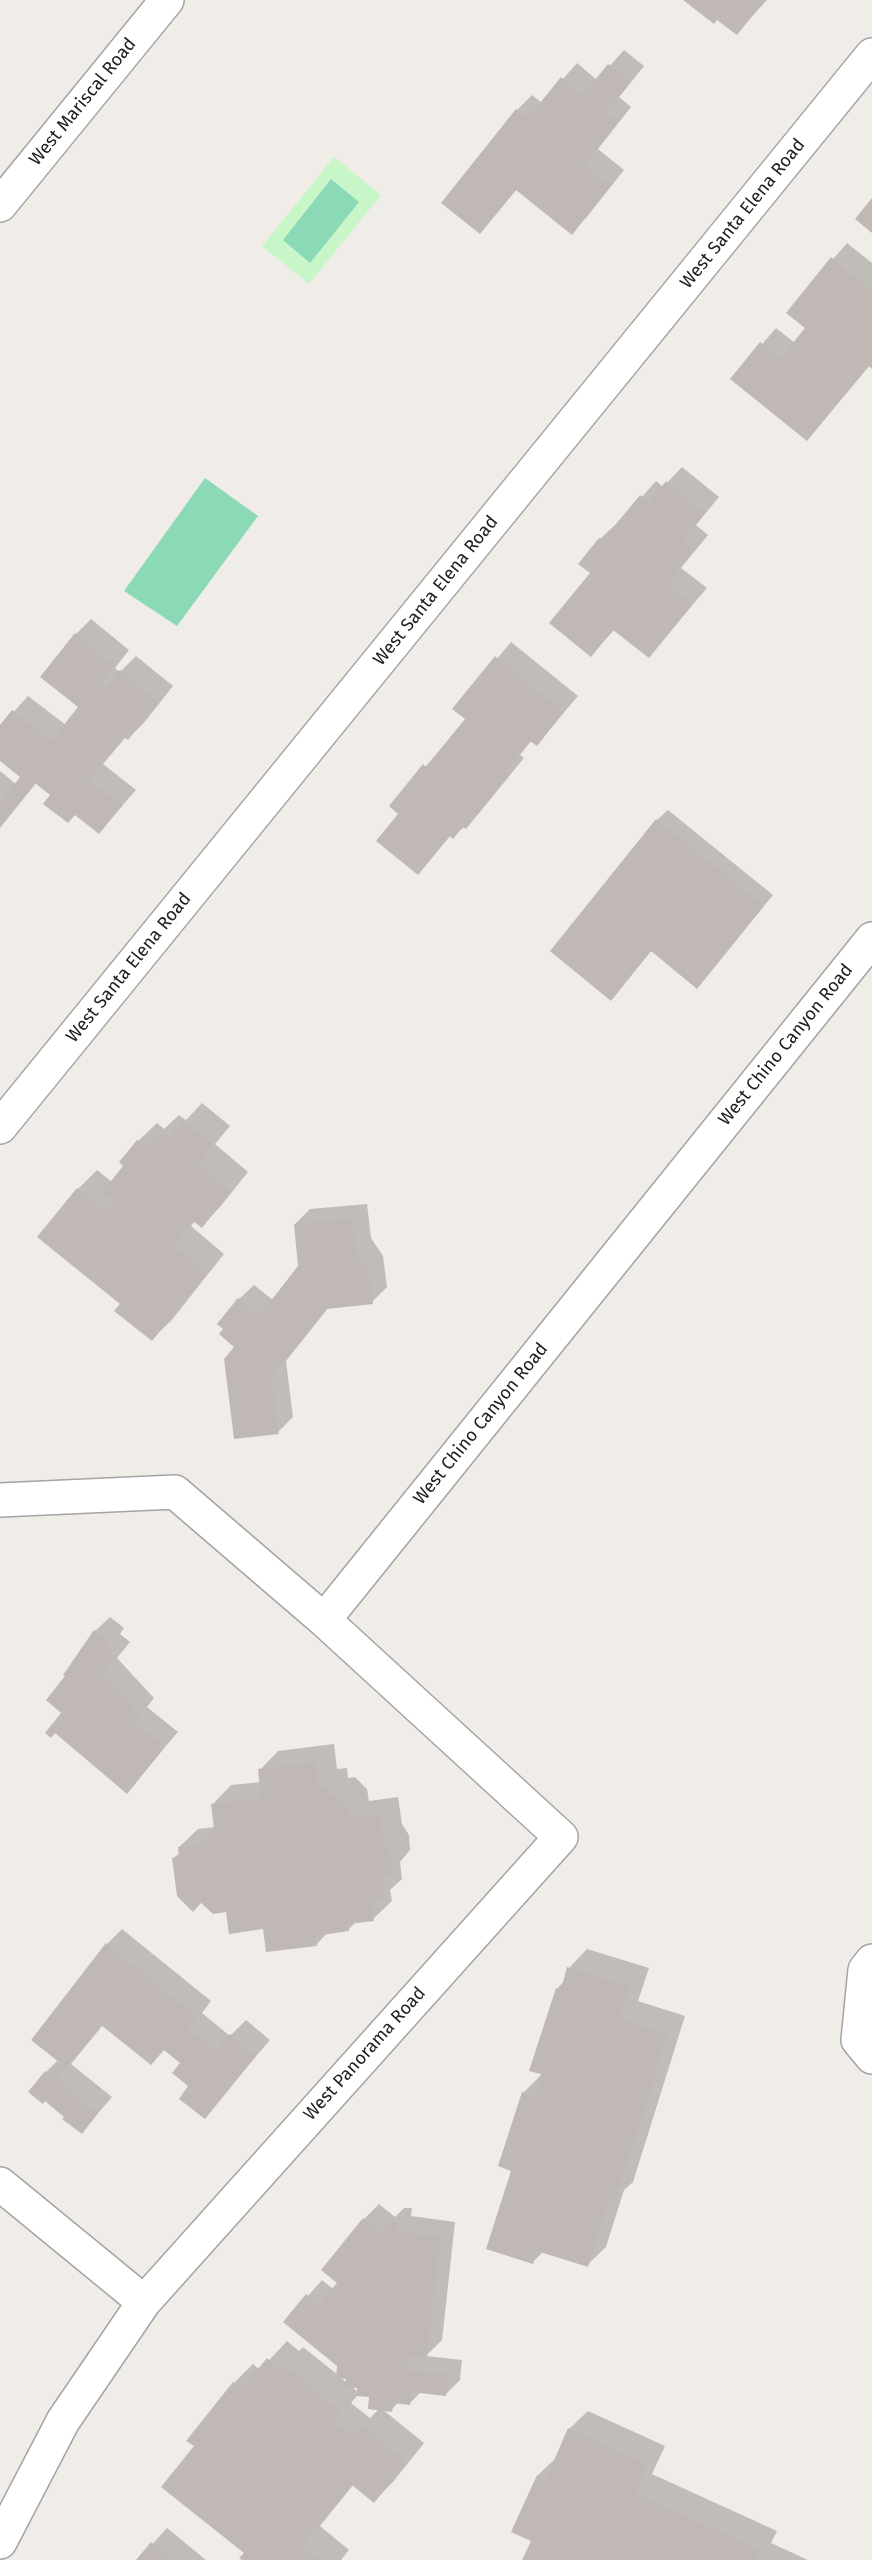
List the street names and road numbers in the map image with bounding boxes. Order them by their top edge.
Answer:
street label: West Mariscal Road [25,34,141,170]
street label: West Santa Elena Road [676,135,810,293]
street label: West Santa Elena Road [369,512,503,670]
street label: West Santa Elena Road [62,889,196,1047]
street label: West Chino Canyon Road [714,960,858,1130]
street label: West Chino Canyon Road [409,1339,553,1509]
street label: West Panorama Road [299,1983,431,2125]

